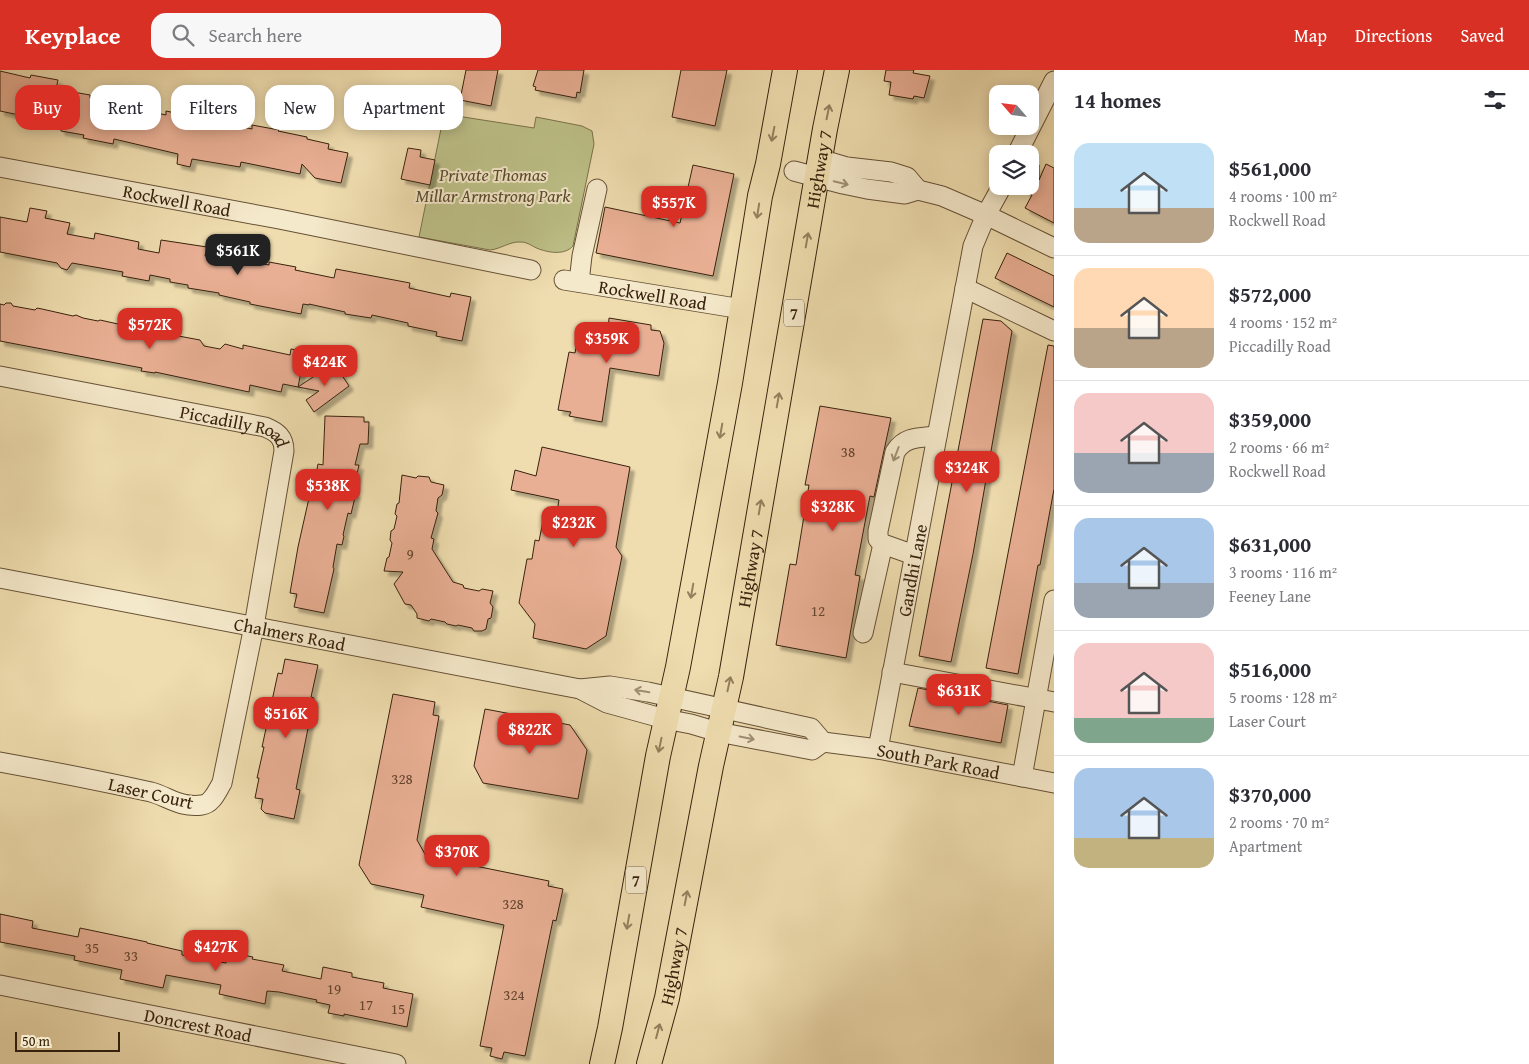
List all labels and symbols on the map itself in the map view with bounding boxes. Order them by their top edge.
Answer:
north arrow [989,85,1039,135]
one-way arrow [824,105,834,121]
one-way arrow [768,126,778,142]
street label: Highway 7 [798,128,838,210]
park label: Private Thomas Millar Armstrong Park [415,161,571,209]
street label: Rockwell Road [121,177,233,223]
one-way arrow [832,179,848,188]
pin: $557K [639,186,709,228]
one-way arrow [753,203,763,219]
one-way arrow [802,233,812,249]
pin: $561K [203,234,273,276]
street label: Rockwell Road [597,272,709,317]
road number: 7 [784,300,804,326]
pin: $572K [115,308,185,350]
pin: $359K [572,322,642,364]
pin: $424K [290,344,360,387]
one-way arrow [774,393,783,409]
street label: Piccadilly Road [178,397,297,451]
one-way arrow [716,423,726,439]
house number: 38 [841,441,855,462]
one-way arrow [891,446,900,461]
pin: $324K [932,450,1002,493]
pin: $538K [293,468,363,511]
pin: $328K [798,490,868,532]
one-way arrow [755,499,765,515]
pin: $232K [539,506,609,548]
street label: Gandhi Lane [890,522,934,619]
street label: Highway 7 [730,527,770,609]
house number: 9 [406,543,414,564]
one-way arrow [686,583,696,599]
house number: 12 [811,600,825,621]
street label: Chalmers Road [232,610,348,657]
pin: $631K [924,674,994,716]
one-way arrow [725,677,734,693]
one-way arrow [634,686,650,696]
pin: $516K [251,696,321,739]
pin: $822K [495,712,565,755]
one-way arrow [739,733,755,743]
one-way arrow [655,736,664,752]
street label: South Park Road [875,736,1003,786]
house number: 328 [391,768,413,789]
street label: Laser Court [106,770,197,816]
pin: $370K [422,834,492,877]
road number: 7 [626,866,646,894]
one-way arrow [681,891,691,907]
house number: 328 [502,893,524,914]
one-way arrow [623,914,633,930]
street label: Highway 7 [652,925,694,1008]
pin: $427K [181,930,251,972]
house number: 35 [85,937,99,958]
house number: 33 [124,945,138,966]
house number: 19 [327,978,341,999]
house number: 324 [503,984,525,1005]
house number: 17 [359,994,373,1015]
house number: 15 [391,998,405,1019]
street label: Doncrest Road [142,1001,255,1048]
one-way arrow [654,1023,663,1039]
scale bar [15,1029,120,1052]

